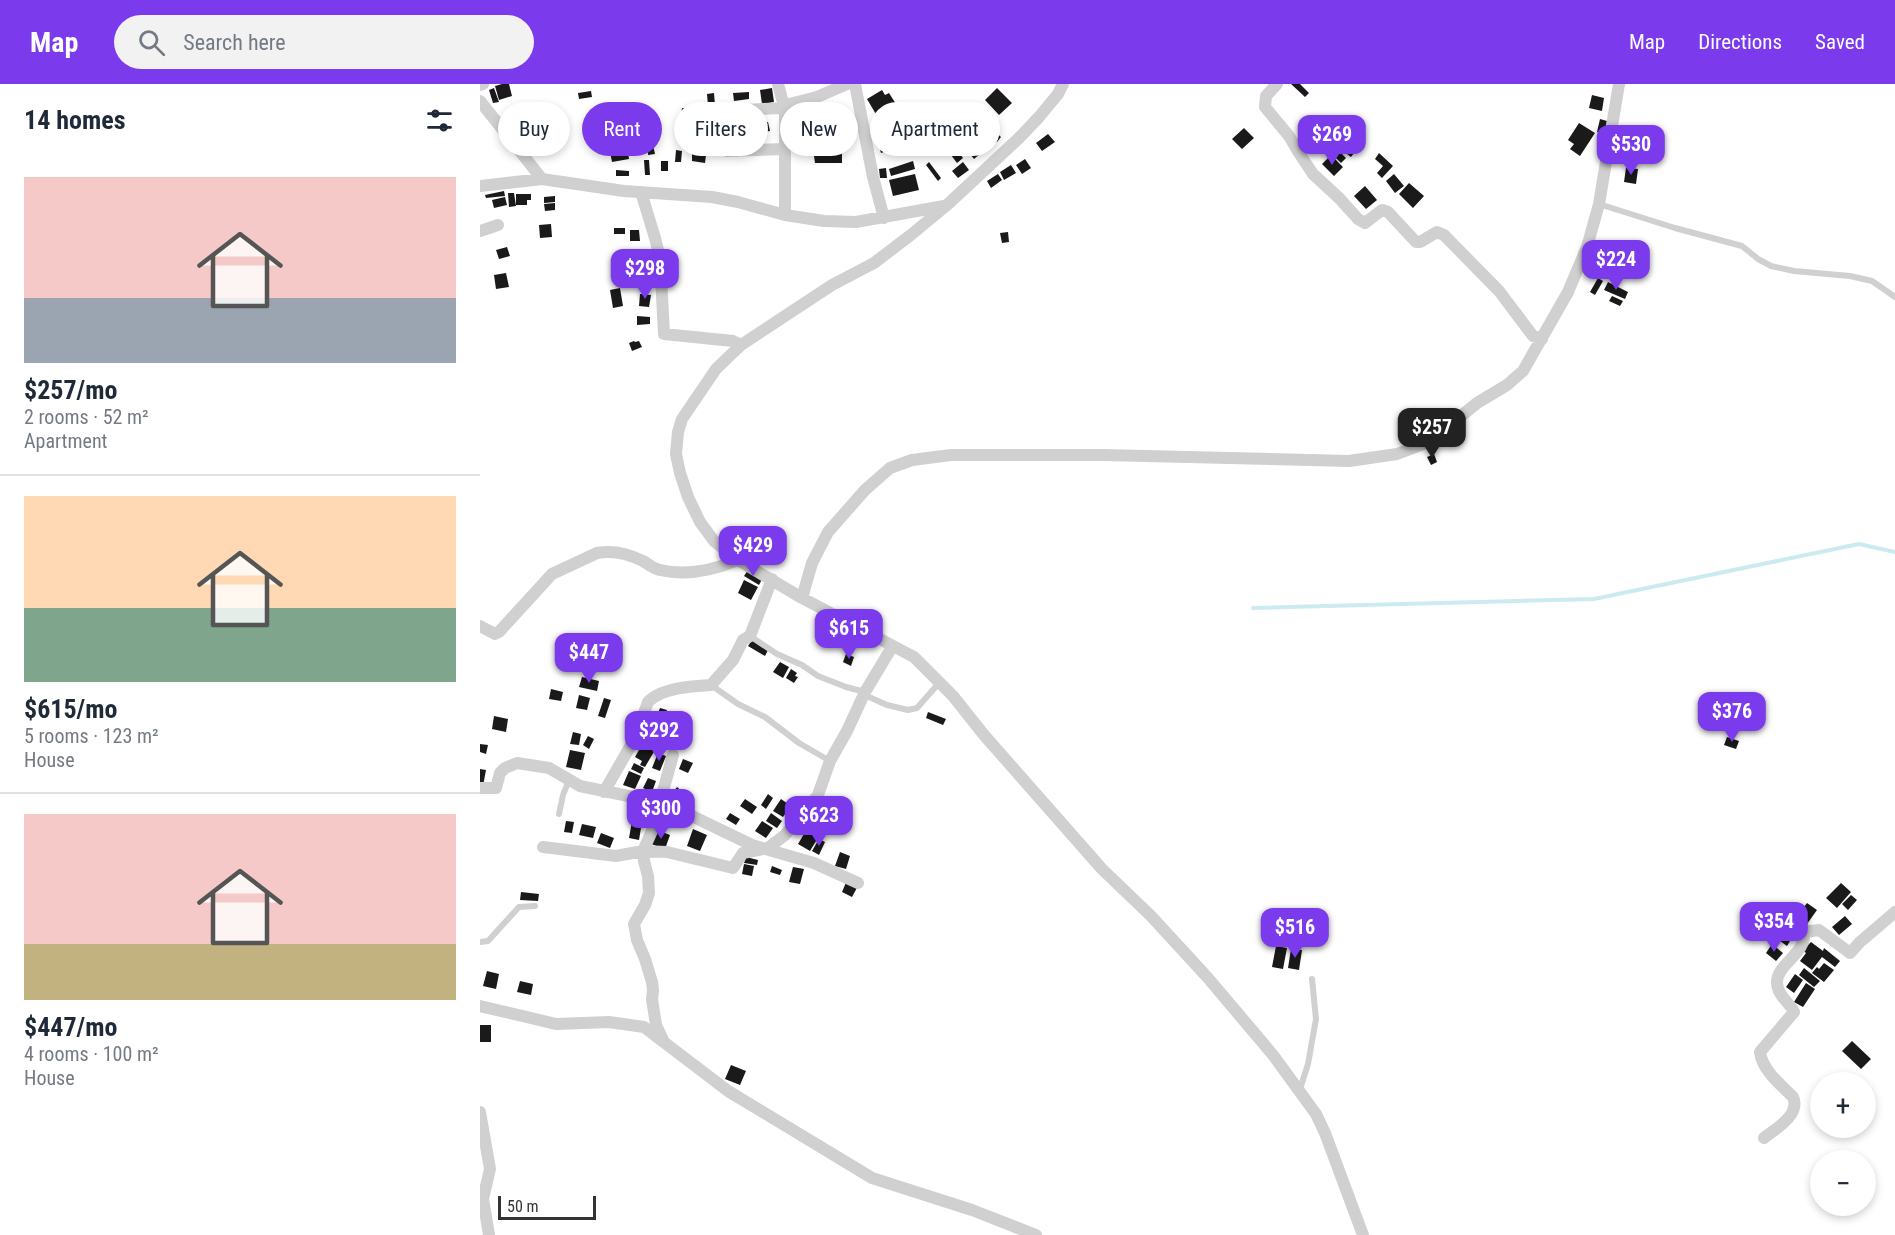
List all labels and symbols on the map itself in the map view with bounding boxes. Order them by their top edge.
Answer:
pin: $269 [1296,115,1368,166]
pin: $530 [1595,125,1667,176]
pin: $224 [1580,240,1652,291]
pin: $298 [609,249,681,300]
pin: $257 [1396,408,1468,459]
pin: $429 [717,526,789,577]
pin: $615 [813,609,885,660]
pin: $447 [553,633,625,684]
pin: $376 [1696,692,1768,743]
pin: $292 [623,711,695,762]
pin: $300 [625,789,697,840]
pin: $623 [783,796,855,847]
pin: $354 [1738,902,1810,953]
pin: $516 [1259,908,1331,959]
scale bar [498,1193,596,1220]

